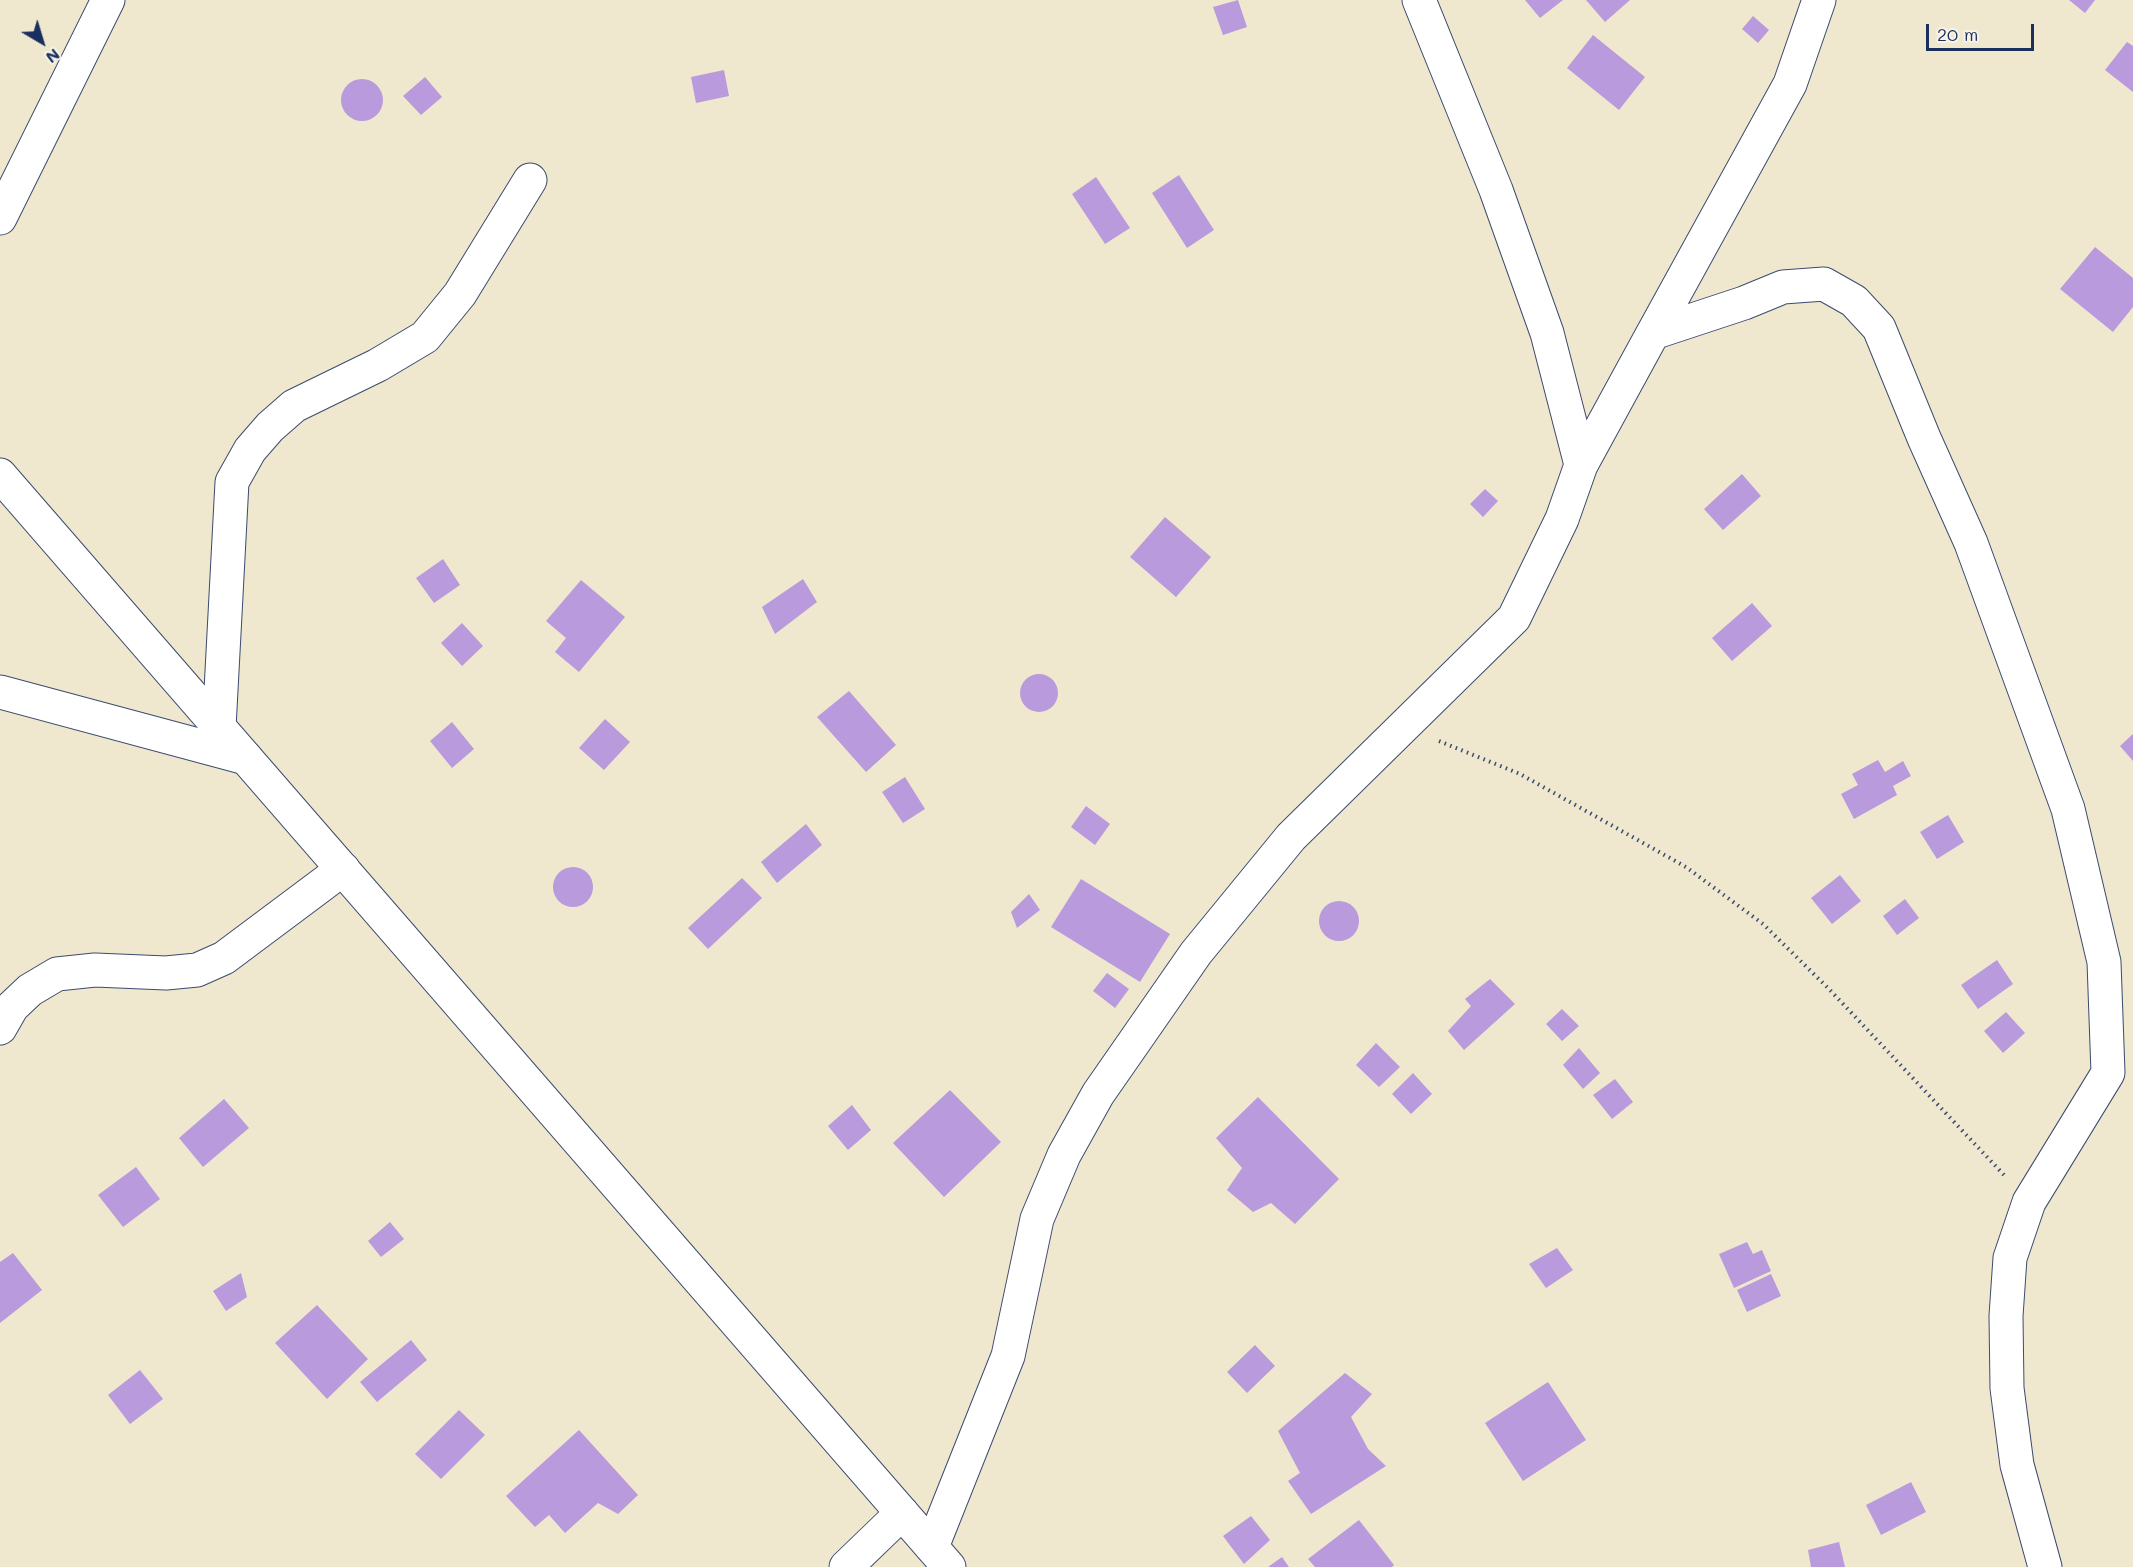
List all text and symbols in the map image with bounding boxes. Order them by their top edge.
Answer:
north arrow [12,12,72,72]
scale bar [1929,12,2037,50]
text: 20 m [1937,22,1978,46]
text: N [42,45,65,69]

